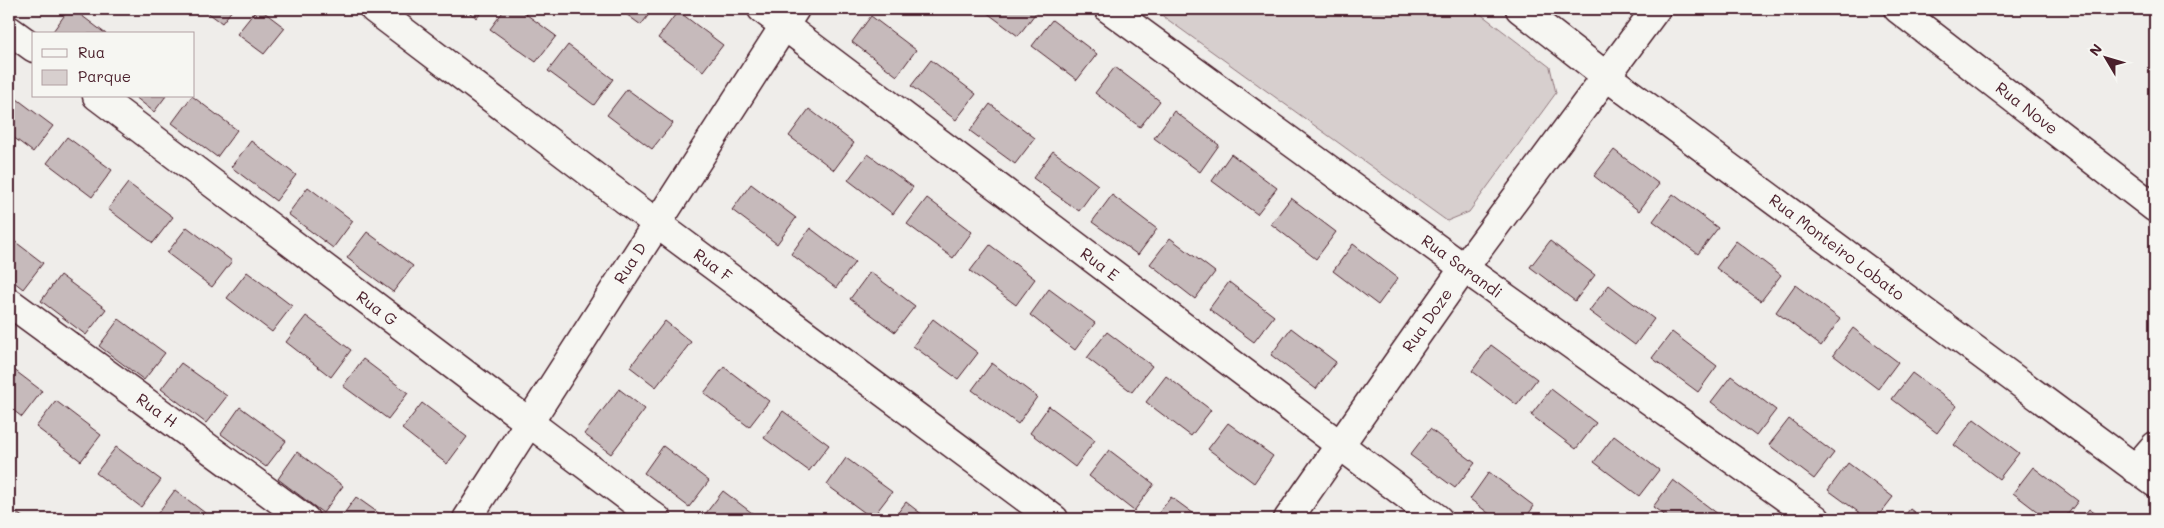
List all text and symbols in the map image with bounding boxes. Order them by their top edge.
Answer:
legend [32,32,195,98]
north arrow [2082,32,2132,82]
text: N [2085,40,2106,60]
text: Rua [78,42,105,62]
text: Parque [78,66,131,86]
street label: Rua Nove [1992,77,2063,139]
street label: Rua Monteiro Lobato [1765,189,1909,304]
street label: Rua Sarandi [1418,229,1507,302]
street label: Rua D [608,238,651,287]
street label: Rua E [1077,242,1124,285]
street label: Rua F [690,243,737,286]
street label: Rua Doze [1397,284,1456,356]
street label: Rua G [353,285,402,330]
street label: Rua H [133,388,182,431]

